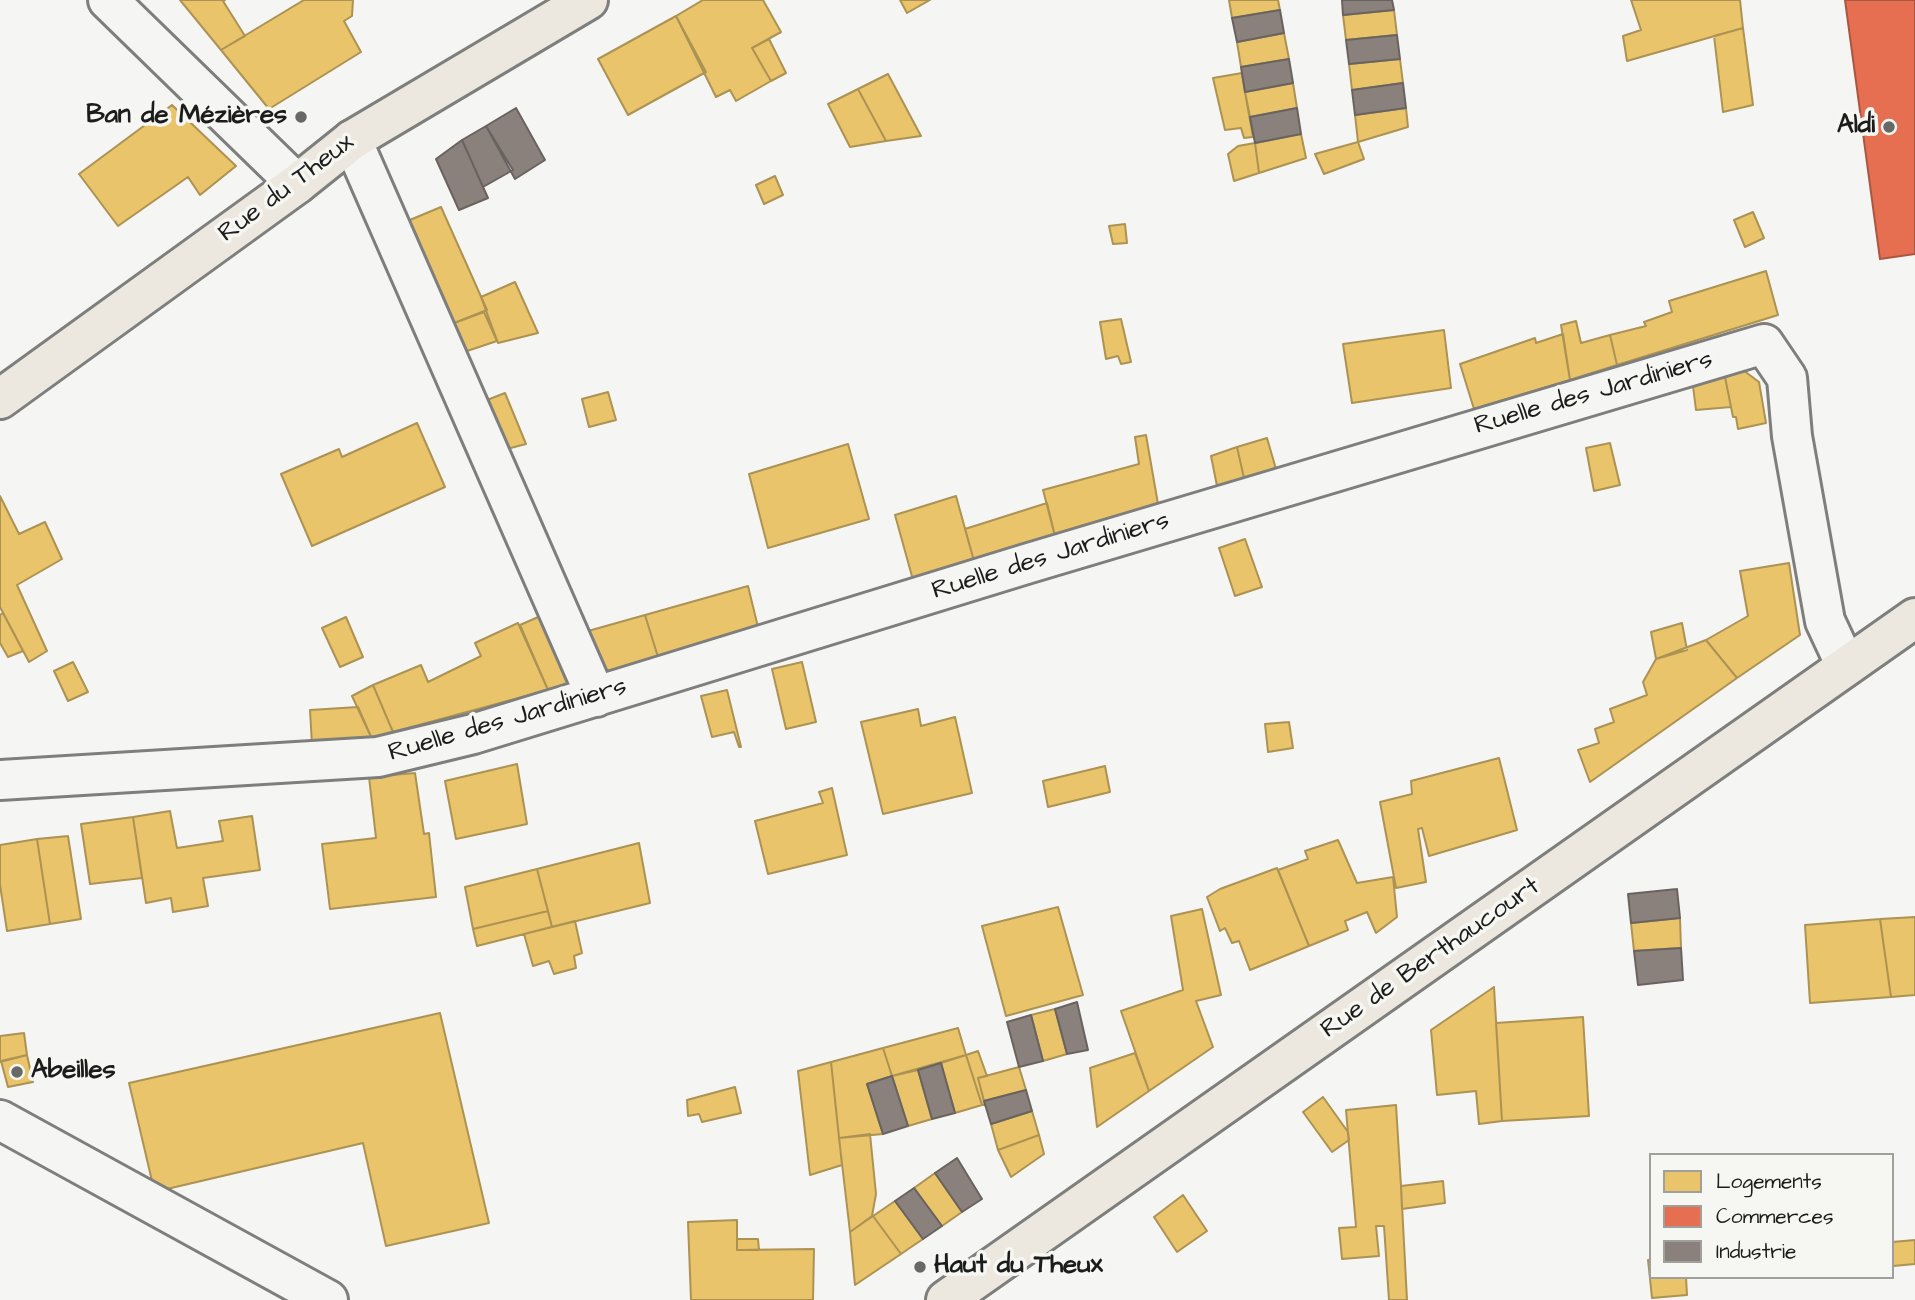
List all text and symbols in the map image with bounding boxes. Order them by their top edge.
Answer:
place label: Ban de Mézières [86,101,287,133]
marker: Ban de Mézières [293,109,309,125]
place label: Aldi [1837,111,1875,143]
marker: Aldi [1881,119,1897,135]
street label: Rue du Theux [213,128,361,250]
street label: Ruelle des Jardiniers [1471,345,1717,443]
street label: Ruelle des Jardiniers [929,506,1173,608]
street label: Ruelle des Jardiniers [385,672,631,770]
street label: Rue de Berthaucourt [1316,872,1546,1046]
place label: Abeilles [31,1056,116,1088]
marker: Abeilles [9,1064,25,1080]
legend [1649,1153,1894,1279]
text: Logements [1716,1167,1822,1196]
text: Commerces [1716,1202,1834,1231]
text: Industrie [1716,1237,1796,1266]
place label: Haut du Theux [934,1251,1103,1283]
marker: Haut du Theux [912,1259,928,1275]

